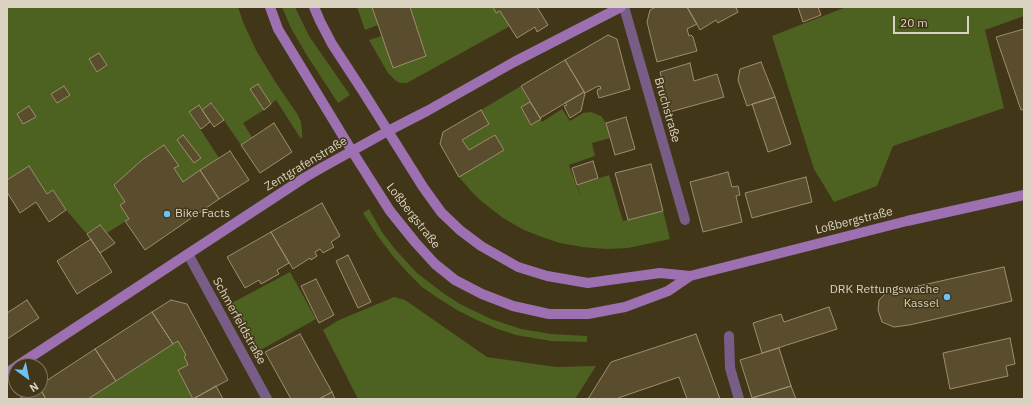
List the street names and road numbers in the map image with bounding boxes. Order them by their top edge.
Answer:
street label: Bruchstraße [651,76,683,144]
street label: Zentgrafenstraße [262,134,350,194]
street label: Loßbergstraße [383,180,443,252]
street label: Loßbergstraße [814,204,894,238]
street label: Schmerfeldstraße [209,275,269,367]

